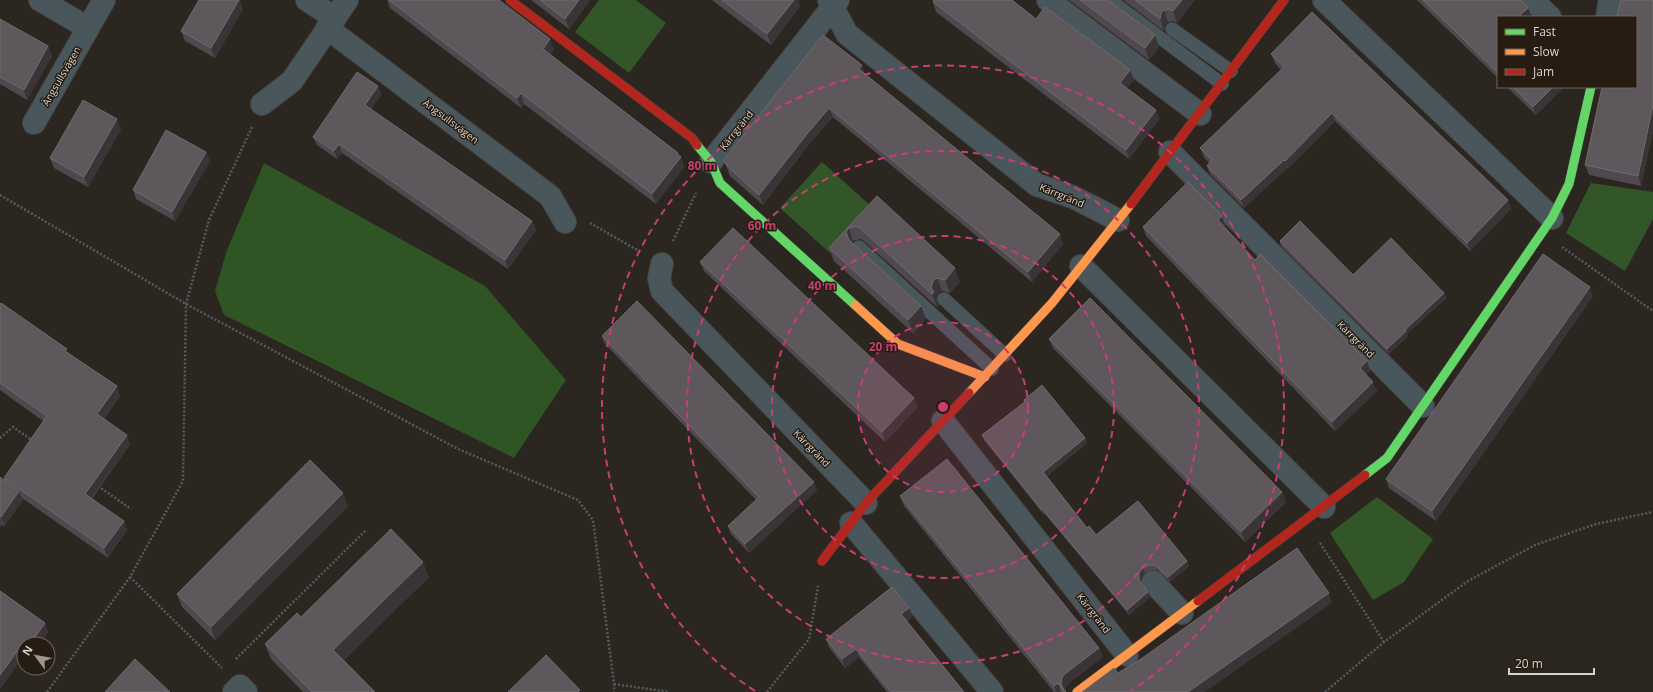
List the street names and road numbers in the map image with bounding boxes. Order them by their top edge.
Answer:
street label: Ängsullsvägen [38,44,84,108]
street label: Ängsullsvägen [420,95,482,147]
street label: Kärrgränd [716,107,756,153]
street label: Kärrgränd [1038,180,1086,210]
street label: Kärrgränd [1334,317,1378,361]
street label: Kärrgränd [791,426,833,470]
street label: Kärrgränd [1074,590,1114,636]

